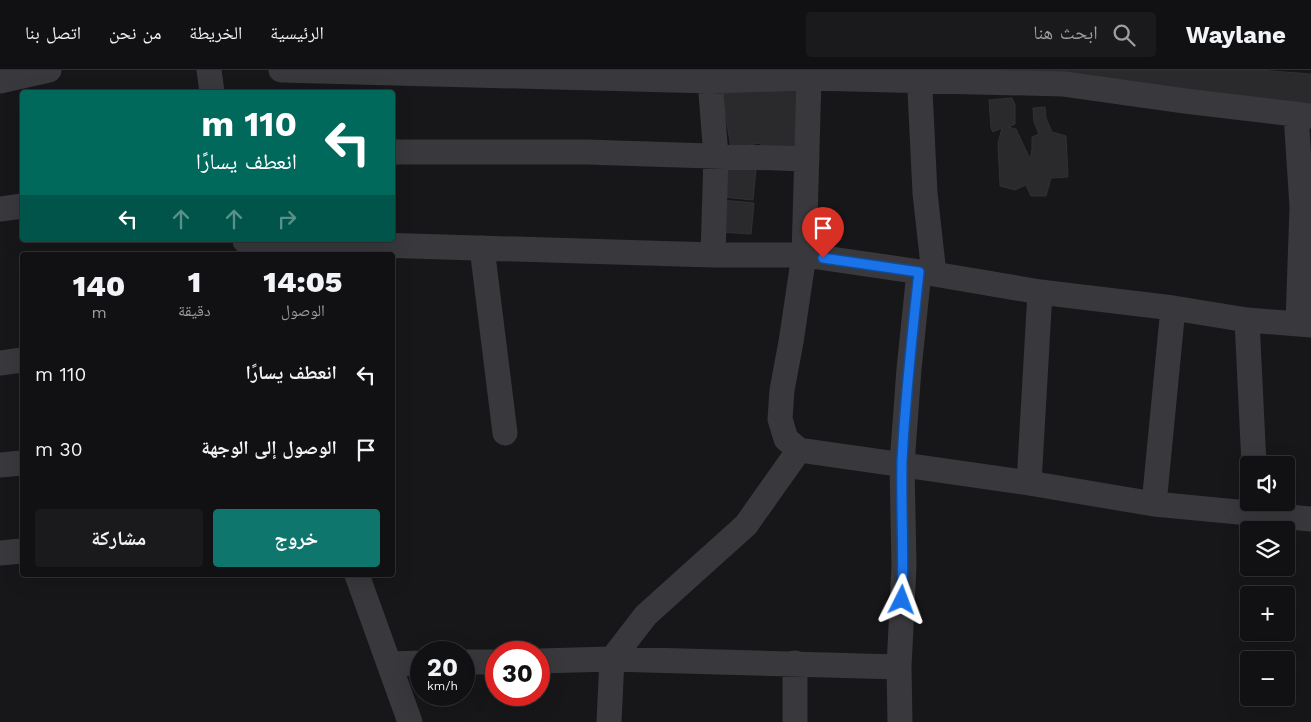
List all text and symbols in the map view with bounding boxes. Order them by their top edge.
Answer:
search box [806,12,1156,57]
text: ابحث هنا [1033,21,1098,44]
icon: search [1110,21,1138,49]
text: Waylane [1186,21,1286,49]
text: اتصل بنا [25,22,81,43]
text: من نحن [109,22,161,43]
text: الخريطة [189,22,242,43]
text: الرئيسية [270,22,324,43]
text: 110 m [201,103,297,145]
icon: left [315,110,380,175]
text: انعطف يسارًا [196,149,297,174]
icon: left [114,205,142,233]
icon: ahead [167,205,195,233]
icon: ahead [220,205,248,233]
icon: right [273,205,301,233]
pin [802,207,844,258]
icon: arrive [809,214,837,242]
text: 1 [188,264,201,299]
text: 14:05 [263,264,342,299]
text: 140 [73,268,125,303]
text: دقيقة [178,301,211,320]
text: الوصول [281,301,325,320]
text: m [91,303,107,322]
text: انعطف يسارًا [245,361,337,384]
icon: left [352,361,380,389]
text: 110 m [35,363,86,386]
text: الوصول إلى الوجهة [201,436,337,459]
icon: arrive [352,436,380,464]
text: 30 m [35,438,83,461]
map controls [1240,456,1295,706]
button: sound [1240,456,1295,511]
button: مشاركة [35,509,203,567]
button: خروج [213,509,380,567]
button: layers [1240,521,1295,576]
position arrow [875,573,927,625]
button: + [1240,586,1295,641]
speed limit sign: 30 [485,641,550,706]
button: − [1240,651,1295,706]
text: 20 [427,653,458,682]
text: km/h [427,679,458,693]

